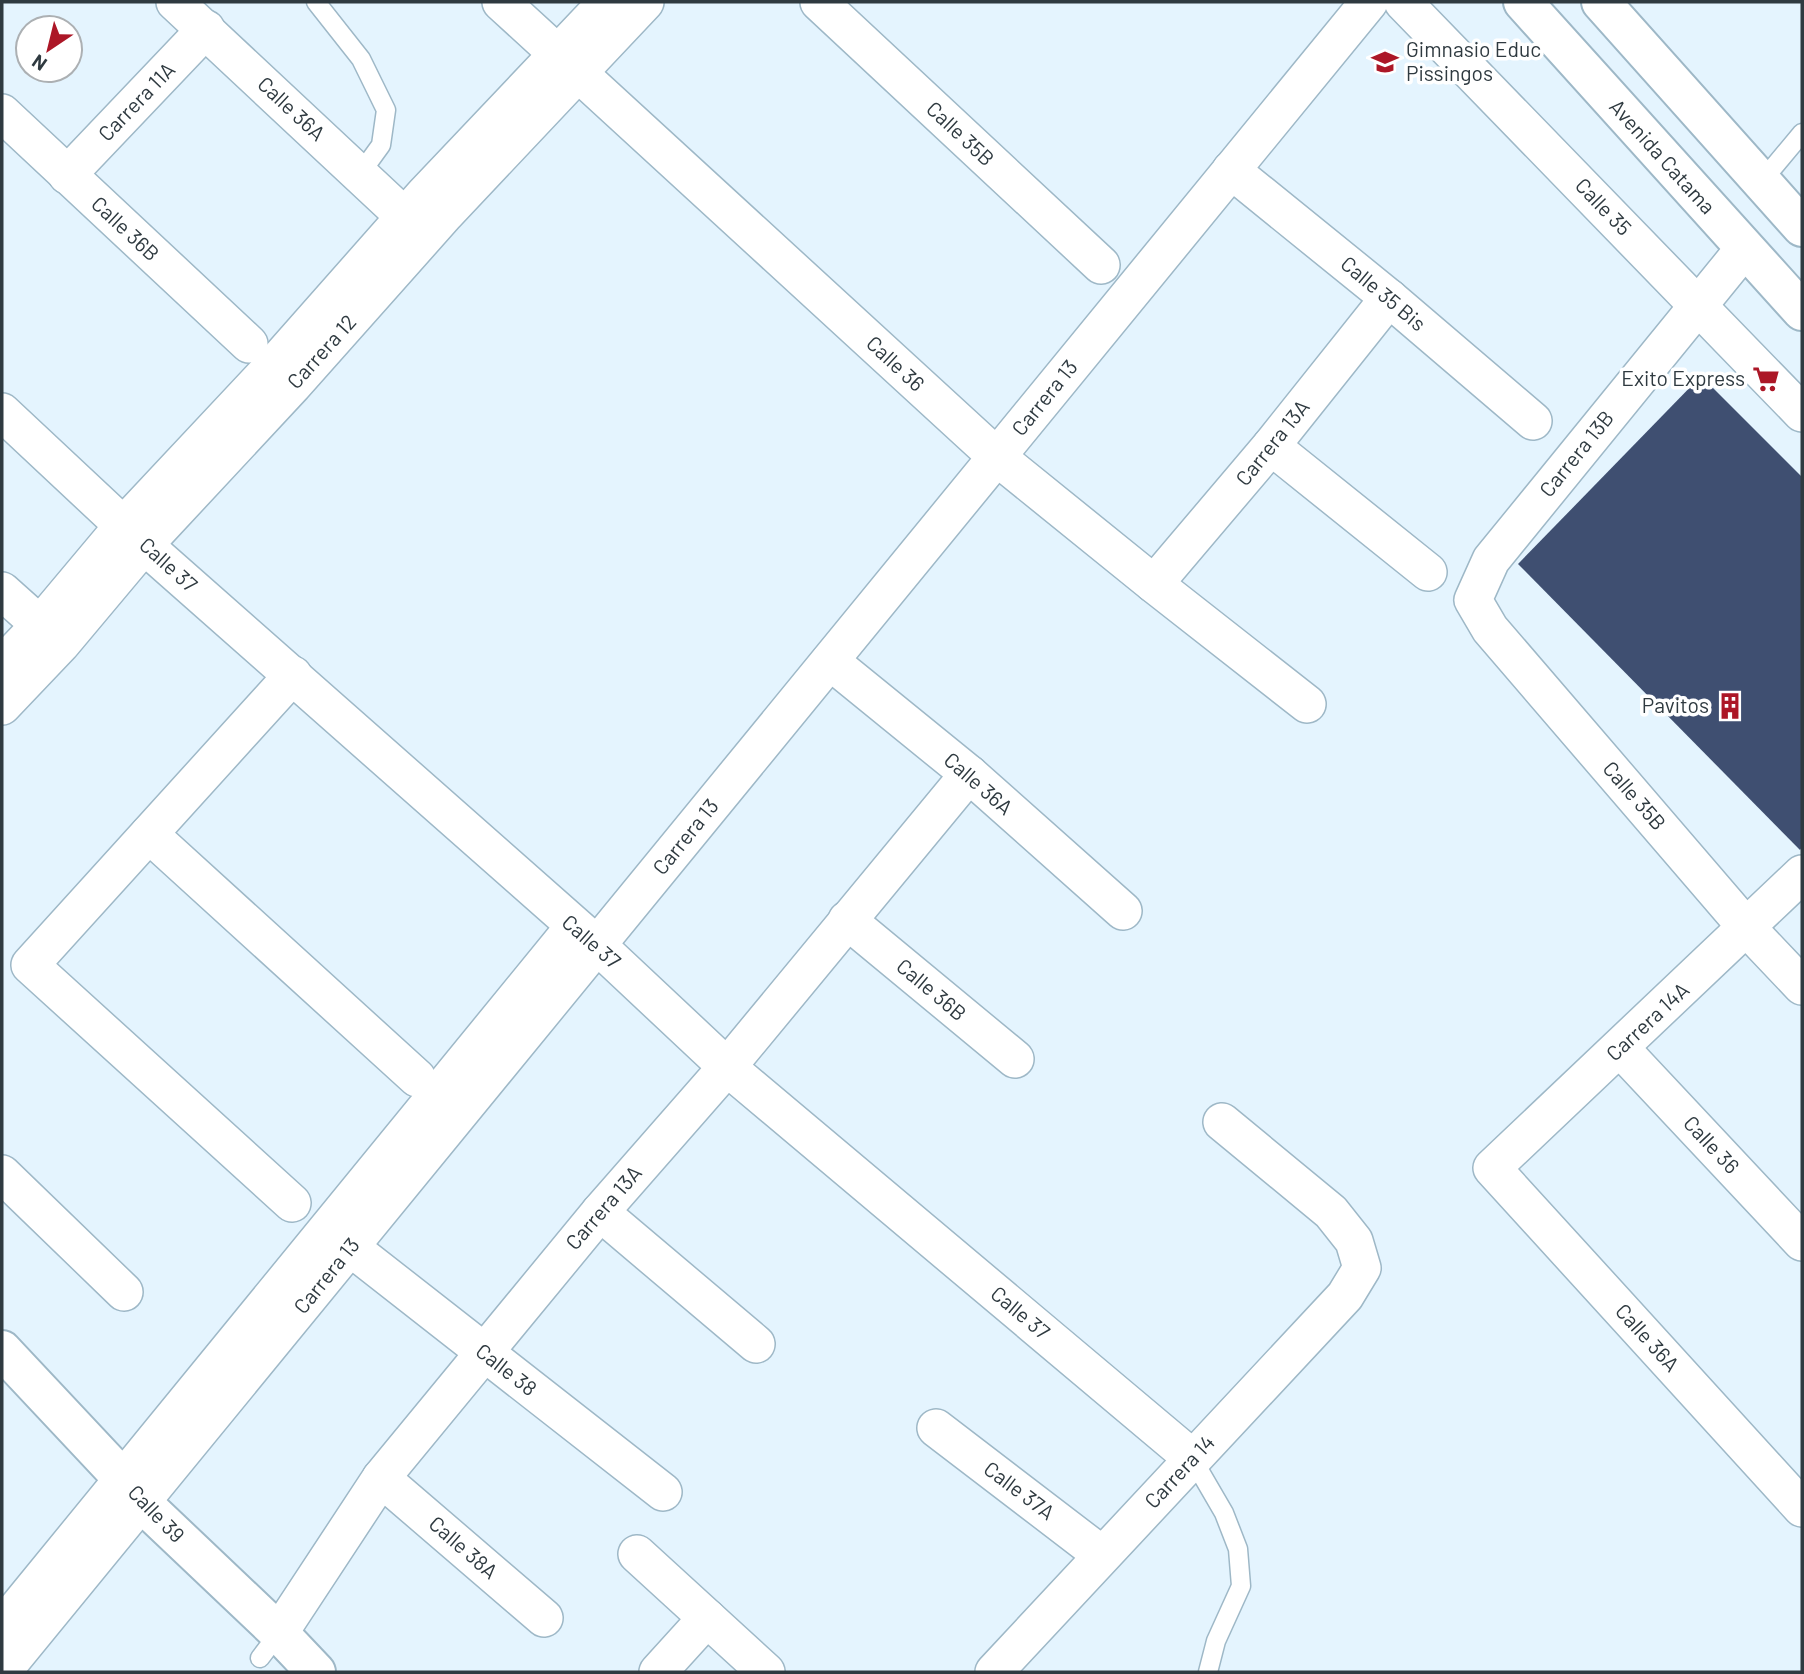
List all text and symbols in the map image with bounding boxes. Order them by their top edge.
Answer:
north arrow [14,14,84,84]
place label: Gimnasio Educ Pissingos [1406,36,1541,85]
school or university icon: Gimnasio Educ Pissingos [1370,47,1400,77]
text: N [27,50,51,76]
street label: Carrera 11A [92,56,180,146]
street label: Calle 36A [253,71,331,145]
street label: Avenida Catama [1605,93,1721,219]
street label: Calle 35B [922,95,1000,170]
street label: Calle 35 [1571,172,1637,240]
street label: Calle 36B [87,190,165,265]
street label: Calle 35 Bis [1337,250,1431,335]
street label: Carrera 12 [281,309,361,393]
street label: Calle 36 [862,330,930,396]
street label: Carrera 13 [1006,354,1082,440]
supermarket icon: Exito Express [1751,364,1781,394]
place label: Exito Express [1621,365,1745,390]
street label: Carrera 13A [1230,394,1314,490]
street label: Carrera 13B [1534,405,1618,501]
street label: Calle 37 [135,531,203,596]
building icon: Pavitos [1715,691,1745,721]
place label: Pavitos [1642,692,1709,717]
street label: Calle 36A [940,746,1019,820]
street label: Calle 35B [1598,755,1672,835]
street label: Carrera 13 [647,793,723,879]
street label: Calle 37 [558,909,626,973]
street label: Calle 36B [892,953,972,1025]
street label: Carrera 14A [1600,976,1694,1065]
street label: Calle 36 [1679,1110,1745,1178]
street label: Carrera 13A [560,1160,646,1254]
street label: Carrera 13 [288,1232,364,1318]
street label: Calle 37 [986,1280,1056,1344]
street label: Calle 36A [1611,1298,1685,1376]
street label: Calle 38 [472,1337,542,1400]
street label: Carrera 14 [1139,1429,1219,1513]
street label: Calle 37A [980,1455,1060,1525]
street label: Calle 39 [124,1479,190,1547]
street label: Calle 38A [425,1510,504,1584]

